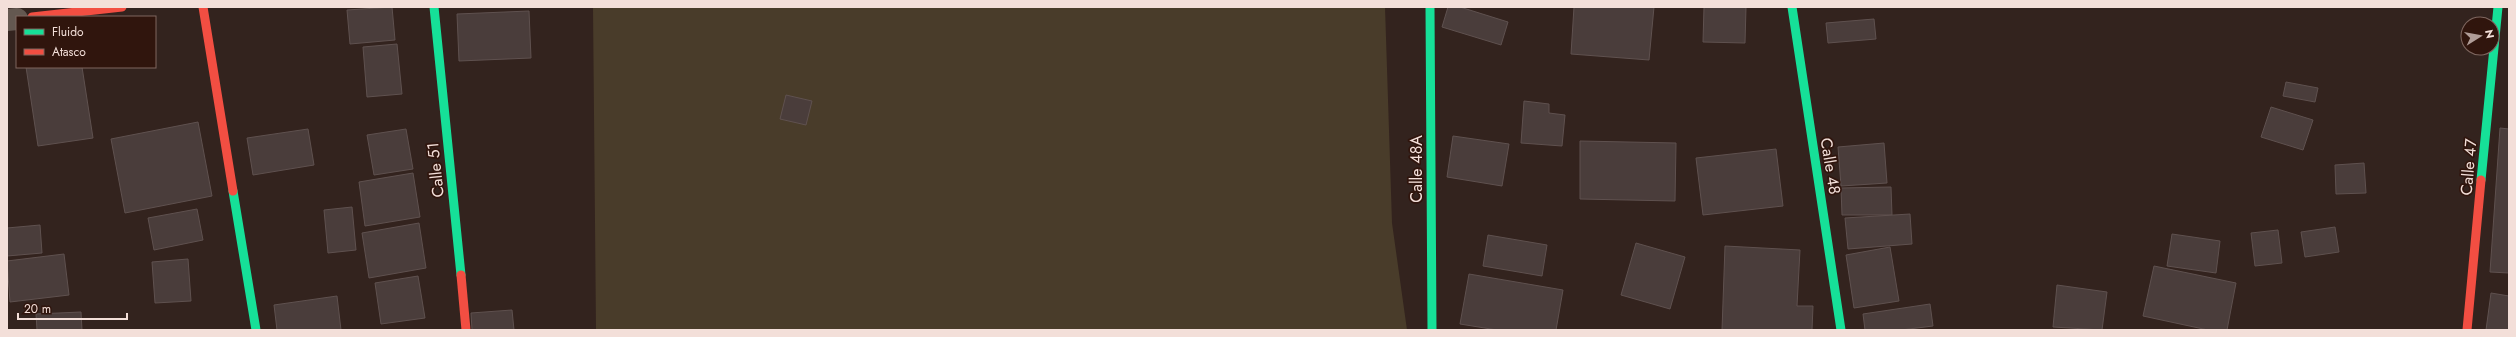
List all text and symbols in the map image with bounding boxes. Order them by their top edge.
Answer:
legend [16,16,156,68]
north arrow [2460,16,2500,56]
text: Fluido [52,23,84,41]
text: N [2481,28,2499,40]
text: Atasco [52,43,86,61]
street label: Calle 48A [1405,135,1428,203]
street label: Calle 48 [1815,136,1846,196]
street label: Calle 47 [2455,137,2482,196]
street label: Calle 51 [421,141,450,199]
scale bar [18,295,127,321]
text: 20 m [24,300,51,318]

